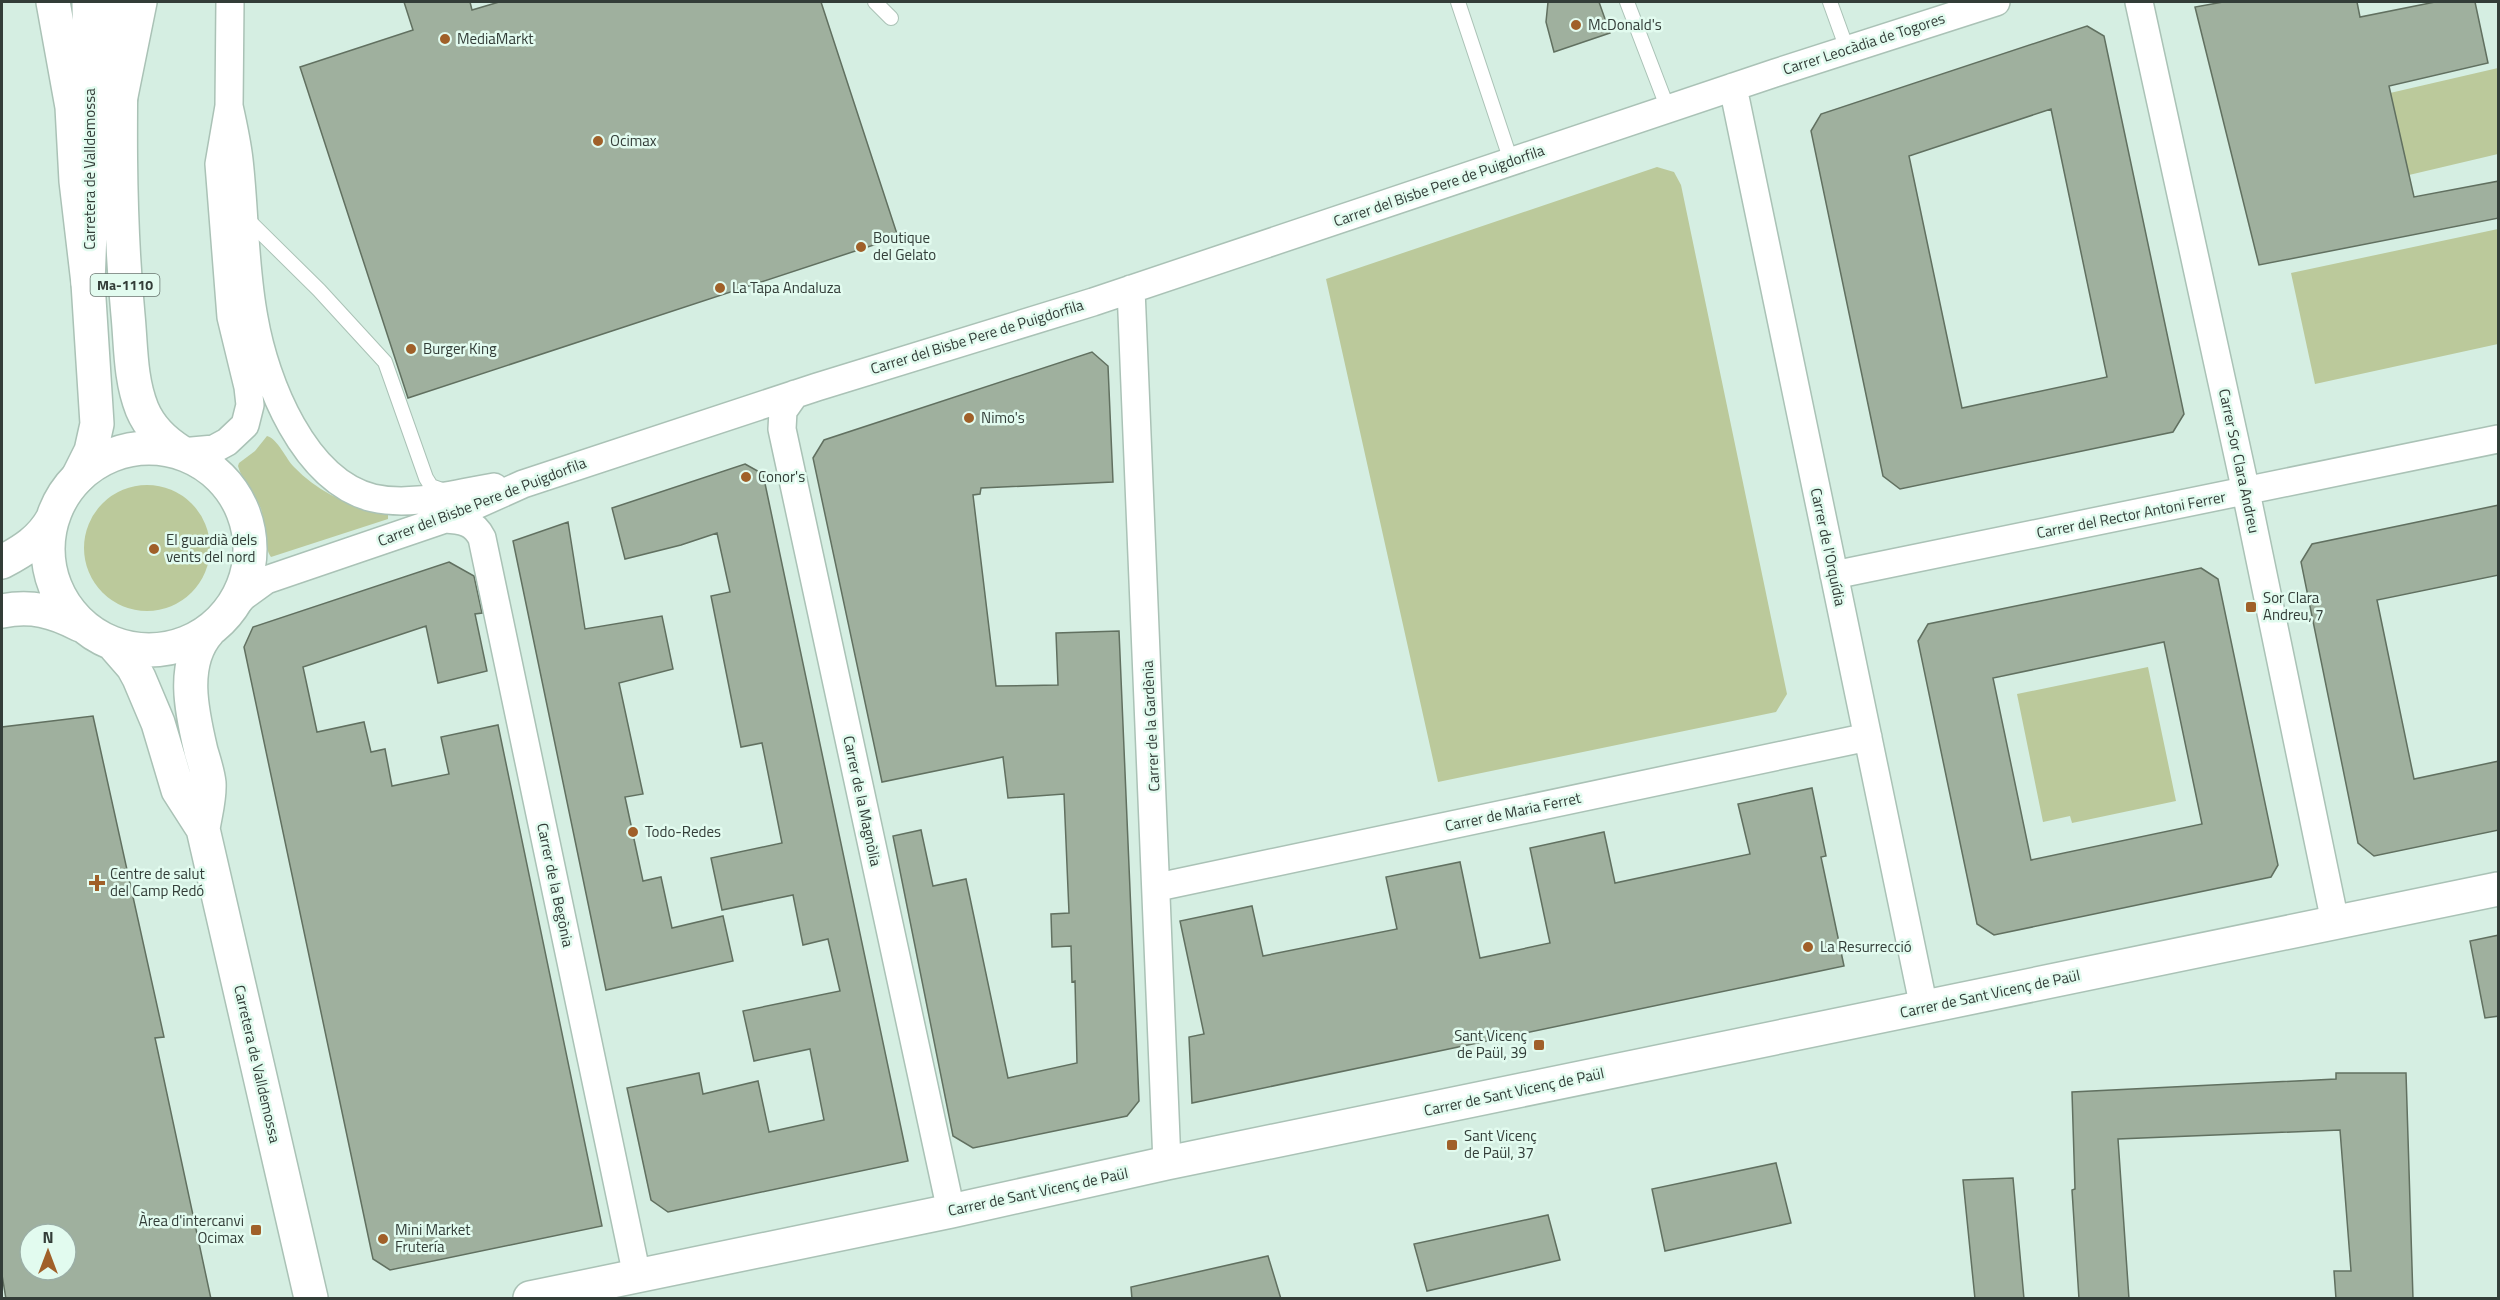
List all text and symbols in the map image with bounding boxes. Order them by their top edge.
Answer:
street label: Carrer Leocàdia de Togores [1780,6,1948,81]
place label: McDonald's [1588,13,1662,36]
marker: McDonald's [1569,18,1583,32]
place label: MediaMarkt [457,27,534,50]
marker: MediaMarkt [438,32,452,46]
street label: Carretera de Valldemossa [78,88,101,250]
place label: Ocimax [610,129,657,152]
marker: Ocimax [591,134,605,148]
street label: Carrer del Bisbe Pere de Puigdorfila [1330,138,1548,233]
place label: Boutique del Gelato [873,226,936,266]
marker: Boutique del Gelato [854,240,868,254]
road number: Ma-1110 [90,274,160,296]
place label: La Tapa Andaluza [732,276,841,299]
marker: La Tapa Andaluza [713,281,727,295]
street label: Carrer del Bisbe Pere de Puigdorfila [867,293,1087,380]
place label: Burger King [423,337,497,360]
marker: Burger King [404,342,418,356]
street label: Carrer Sor Clara Andreu [2213,387,2266,535]
place label: Nimo's [981,406,1025,429]
marker: Nimo's [962,411,976,425]
street label: Carrer del Bisbe Pere de Puigdorfila [374,451,590,552]
place label: Conor's [758,465,805,488]
marker: Conor's [739,470,753,484]
street label: Carrer del Rector Antoni Ferrer [2034,485,2227,544]
street label: Carrer de l'Orquídia [1805,486,1852,609]
place label: El guardià dels vents del nord [166,528,257,568]
marker: El guardià dels vents del nord [147,542,161,556]
place label: Sor Clara Andreu, 7 [2263,586,2324,626]
marker: Sor Clara Andreu, 7 [2244,600,2258,614]
street label: Carrer de la Gardènia [1136,659,1165,792]
street label: Carrer de la Magnòlia [837,733,888,869]
street label: Carrer de Maria Ferret [1443,786,1584,837]
place label: Todo-Redes [645,820,721,843]
street label: Carrer de la Begònia [531,821,580,950]
marker: Todo-Redes [626,825,640,839]
place label: Centre de salut del Camp Redó [110,862,206,902]
marker: Centre de salut del Camp Redó [88,874,106,892]
place label: La Resurrecció [1820,935,1912,958]
marker: La Resurrecció [1801,940,1815,954]
street label: Carrer de Sant Vicenç de Paül [1898,963,2082,1024]
street label: Carretera de Valldemossa [228,983,287,1146]
place label: Sant Vicenç de Paül, 39 [1454,1024,1527,1064]
marker: Sant Vicenç de Paül, 39 [1532,1038,1546,1052]
street label: Carrer de Sant Vicenç de Paül [1422,1061,1606,1122]
place label: Sant Vicenç de Paül, 37 [1464,1124,1537,1164]
marker: Sant Vicenç de Paül, 37 [1445,1138,1459,1152]
street label: Carrer de Sant Vicenç de Paül [946,1161,1130,1222]
place label: Àrea d'intercanvi Ocimax [139,1209,244,1249]
place label: Mini Market Frutería [395,1218,471,1258]
north arrow [18,1222,78,1282]
marker: Àrea d'intercanvi Ocimax [249,1223,263,1237]
text: N [42,1225,54,1249]
marker: Mini Market Frutería [376,1232,390,1246]

